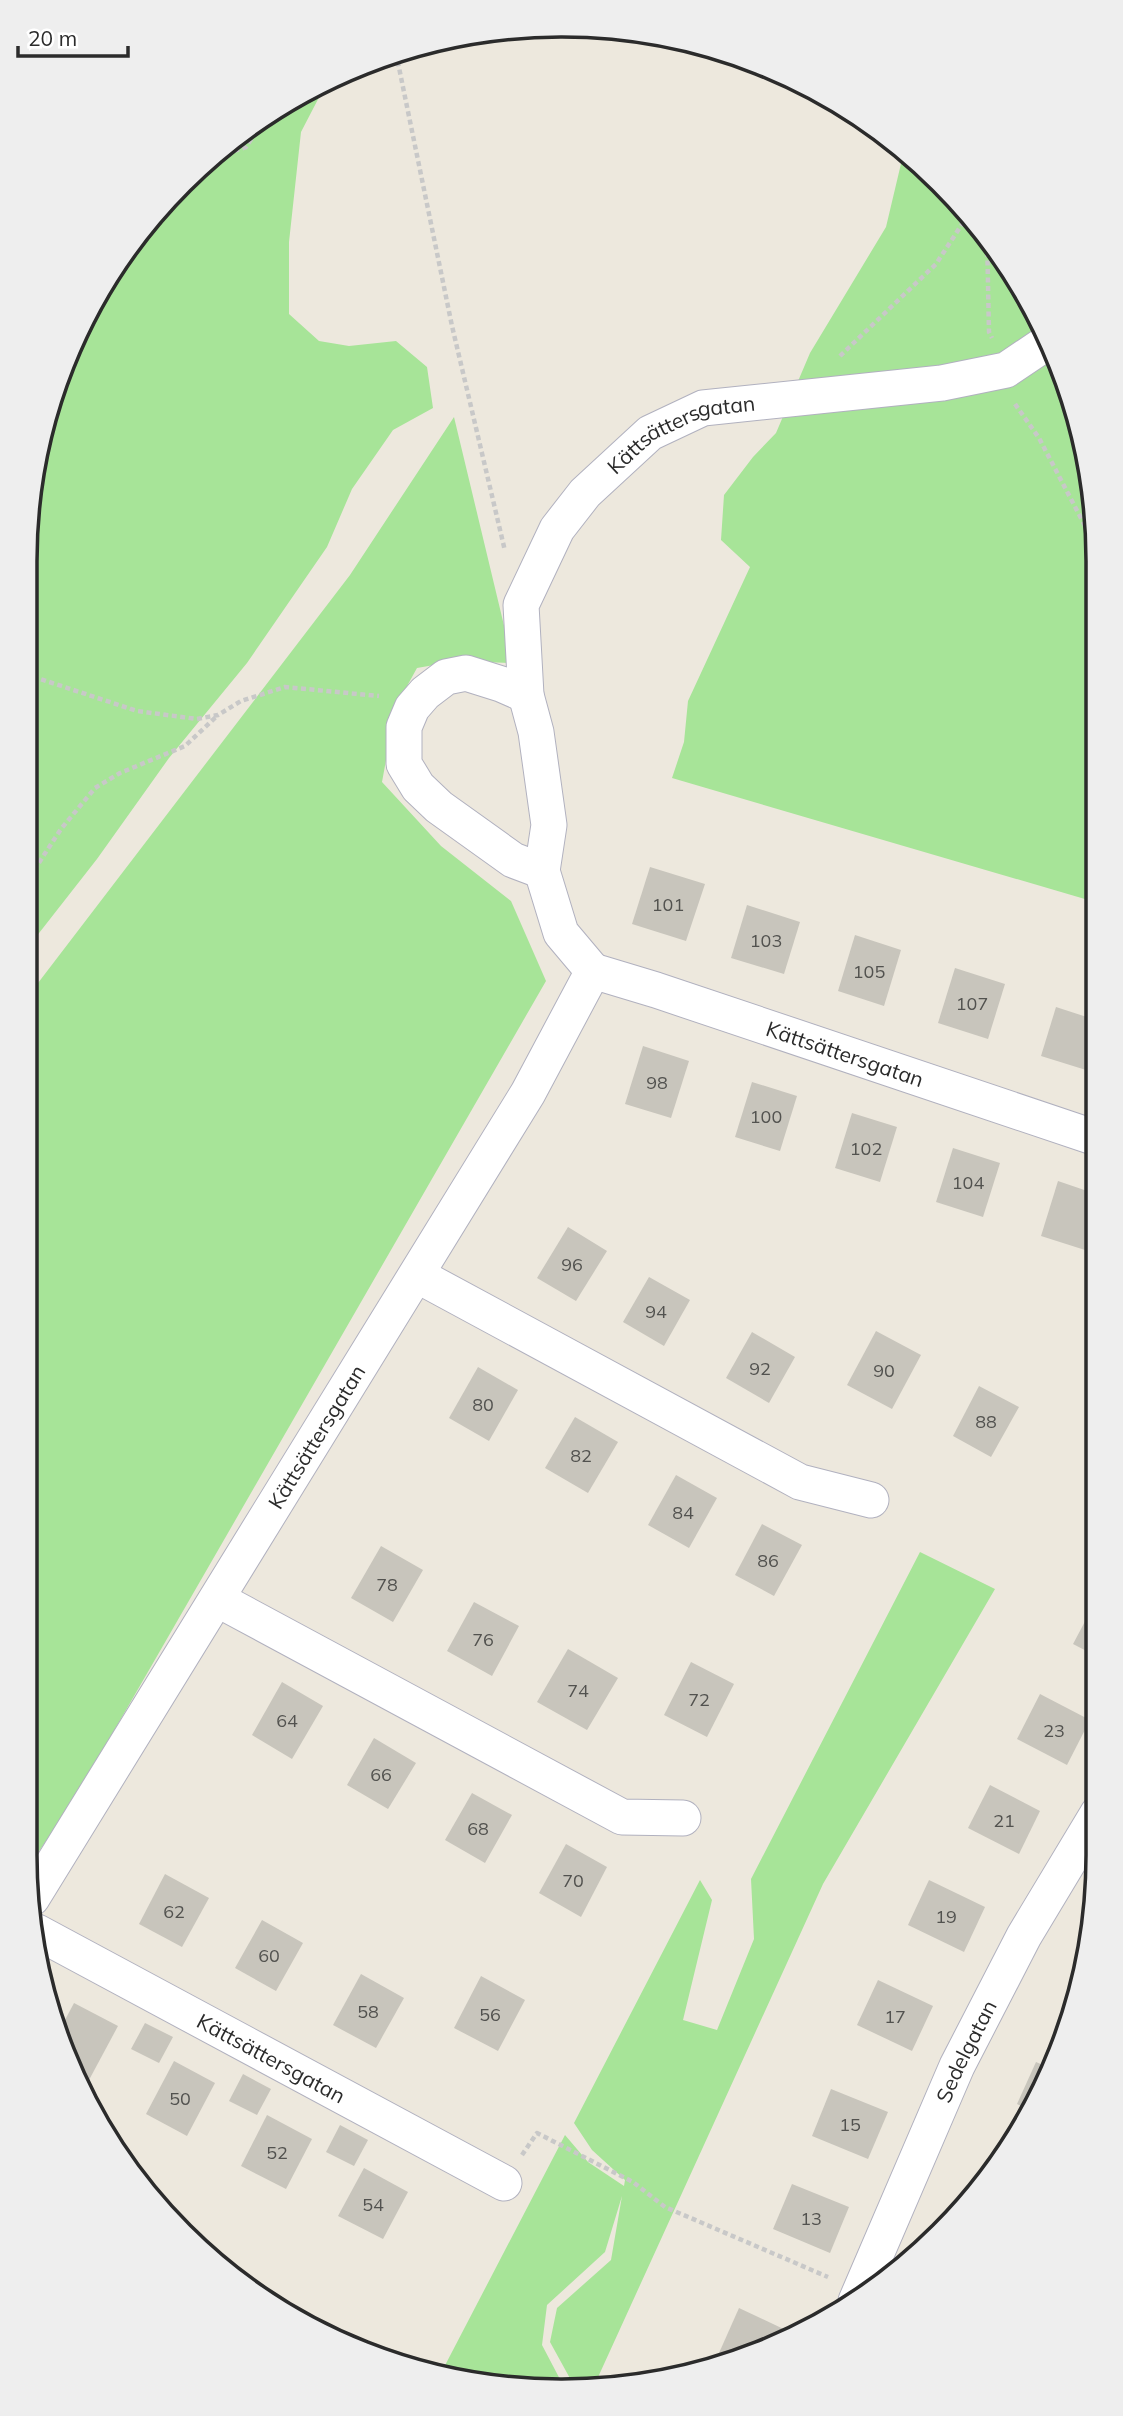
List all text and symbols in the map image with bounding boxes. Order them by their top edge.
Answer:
scale bar [18,14,128,58]
text: 20 m [28,25,77,51]
street label: Kättsättersgatan [602,390,756,479]
house number: 101 [652,893,684,916]
house number: 103 [750,929,782,952]
house number: 105 [853,960,885,983]
house number: 107 [956,992,988,1015]
street label: Kättsättersgatan [763,1015,927,1092]
house number: 98 [646,1071,668,1094]
house number: 100 [750,1105,782,1128]
house number: 102 [850,1137,882,1160]
house number: 104 [952,1171,984,1194]
house number: 96 [561,1253,583,1276]
house number: 94 [645,1300,667,1323]
house number: 92 [749,1357,771,1380]
house number: 90 [873,1359,895,1382]
street label: Kättsättersgatan [262,1360,371,1513]
house number: 80 [472,1393,494,1416]
house number: 88 [975,1410,997,1433]
house number: 82 [570,1444,592,1467]
house number: 84 [672,1501,694,1524]
house number: 86 [757,1549,779,1572]
house number: 78 [376,1573,398,1596]
house number: 76 [472,1628,494,1651]
house number: 74 [567,1679,589,1702]
house number: 72 [688,1688,710,1711]
house number: 64 [276,1709,298,1732]
house number: 23 [1043,1719,1065,1742]
house number: 66 [370,1763,392,1786]
house number: 21 [993,1809,1015,1832]
house number: 68 [467,1817,489,1840]
house number: 70 [562,1869,584,1892]
house number: 62 [163,1900,185,1923]
house number: 19 [935,1905,957,1928]
house number: 60 [258,1944,280,1967]
street label: Sedelgatan [930,1995,1002,2106]
house number: 58 [357,2000,379,2023]
house number: 56 [479,2003,501,2026]
house number: 17 [884,2005,906,2028]
street label: Kättsättersgatan [193,2007,350,2108]
house number: 50 [169,2087,191,2110]
house number: 15 [839,2113,861,2136]
house number: 52 [266,2141,288,2164]
house number: 54 [362,2193,384,2216]
house number: 13 [800,2207,822,2230]

